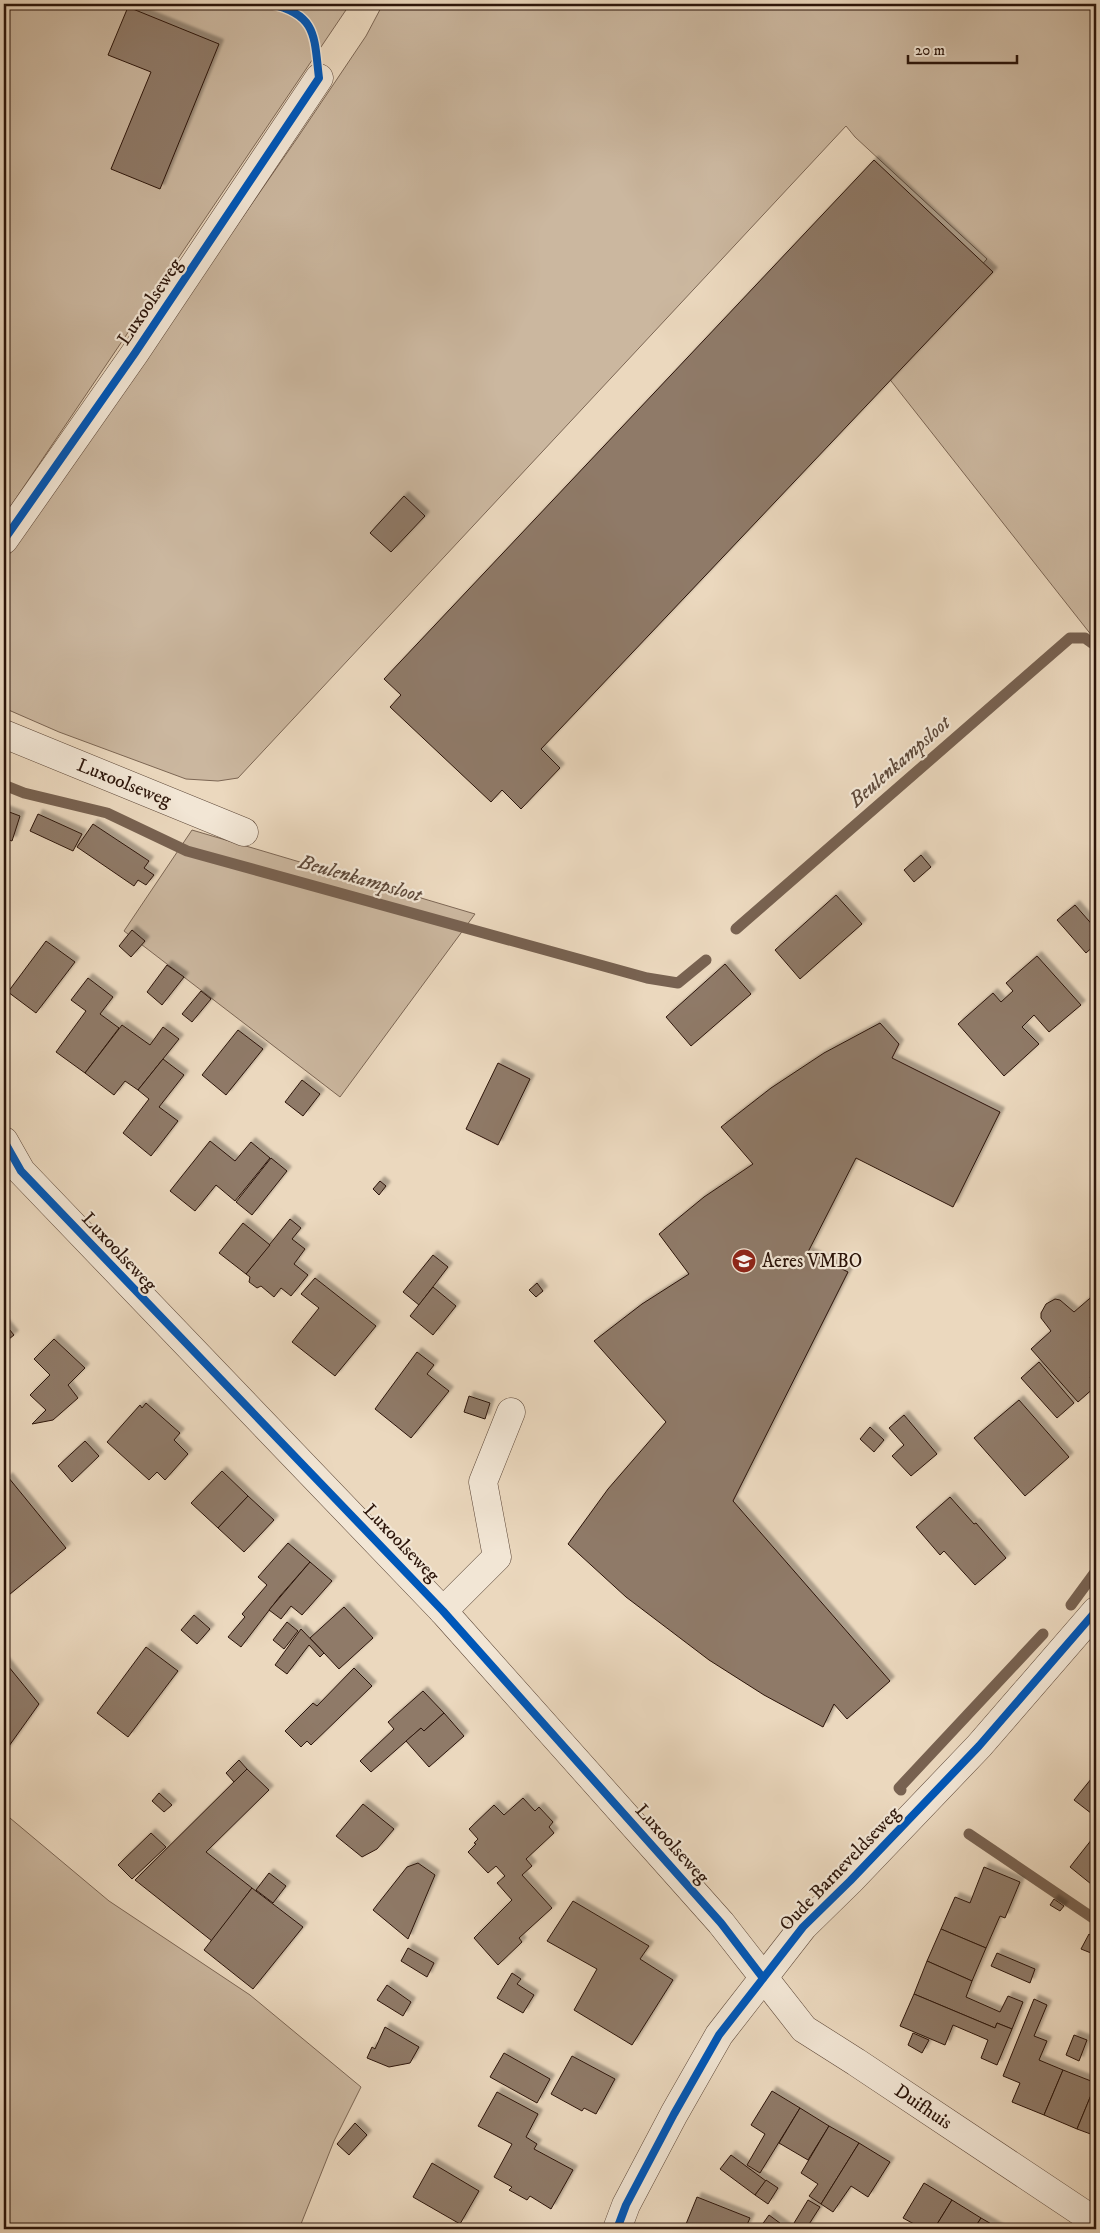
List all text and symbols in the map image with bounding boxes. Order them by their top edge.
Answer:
scale bar [908,32,1016,64]
text: 20 m [915,41,945,60]
street label: Luxoolseweg [113,254,188,350]
water label: Beulenkampsloot [843,710,957,814]
street label: Luxoolseweg [73,754,175,813]
water label: Beulenkampsloot [295,849,426,909]
street label: Luxoolseweg [77,1208,162,1297]
school or university icon: Aeres VMBO [731,1248,757,1274]
place label: Aeres VMBO [762,1250,862,1273]
street label: Luxoolseweg [358,1499,444,1587]
street label: Luxoolseweg [630,1799,714,1889]
street label: Oude Barneveldseweg [775,1802,906,1936]
street label: Duifhuis [890,2079,956,2135]

